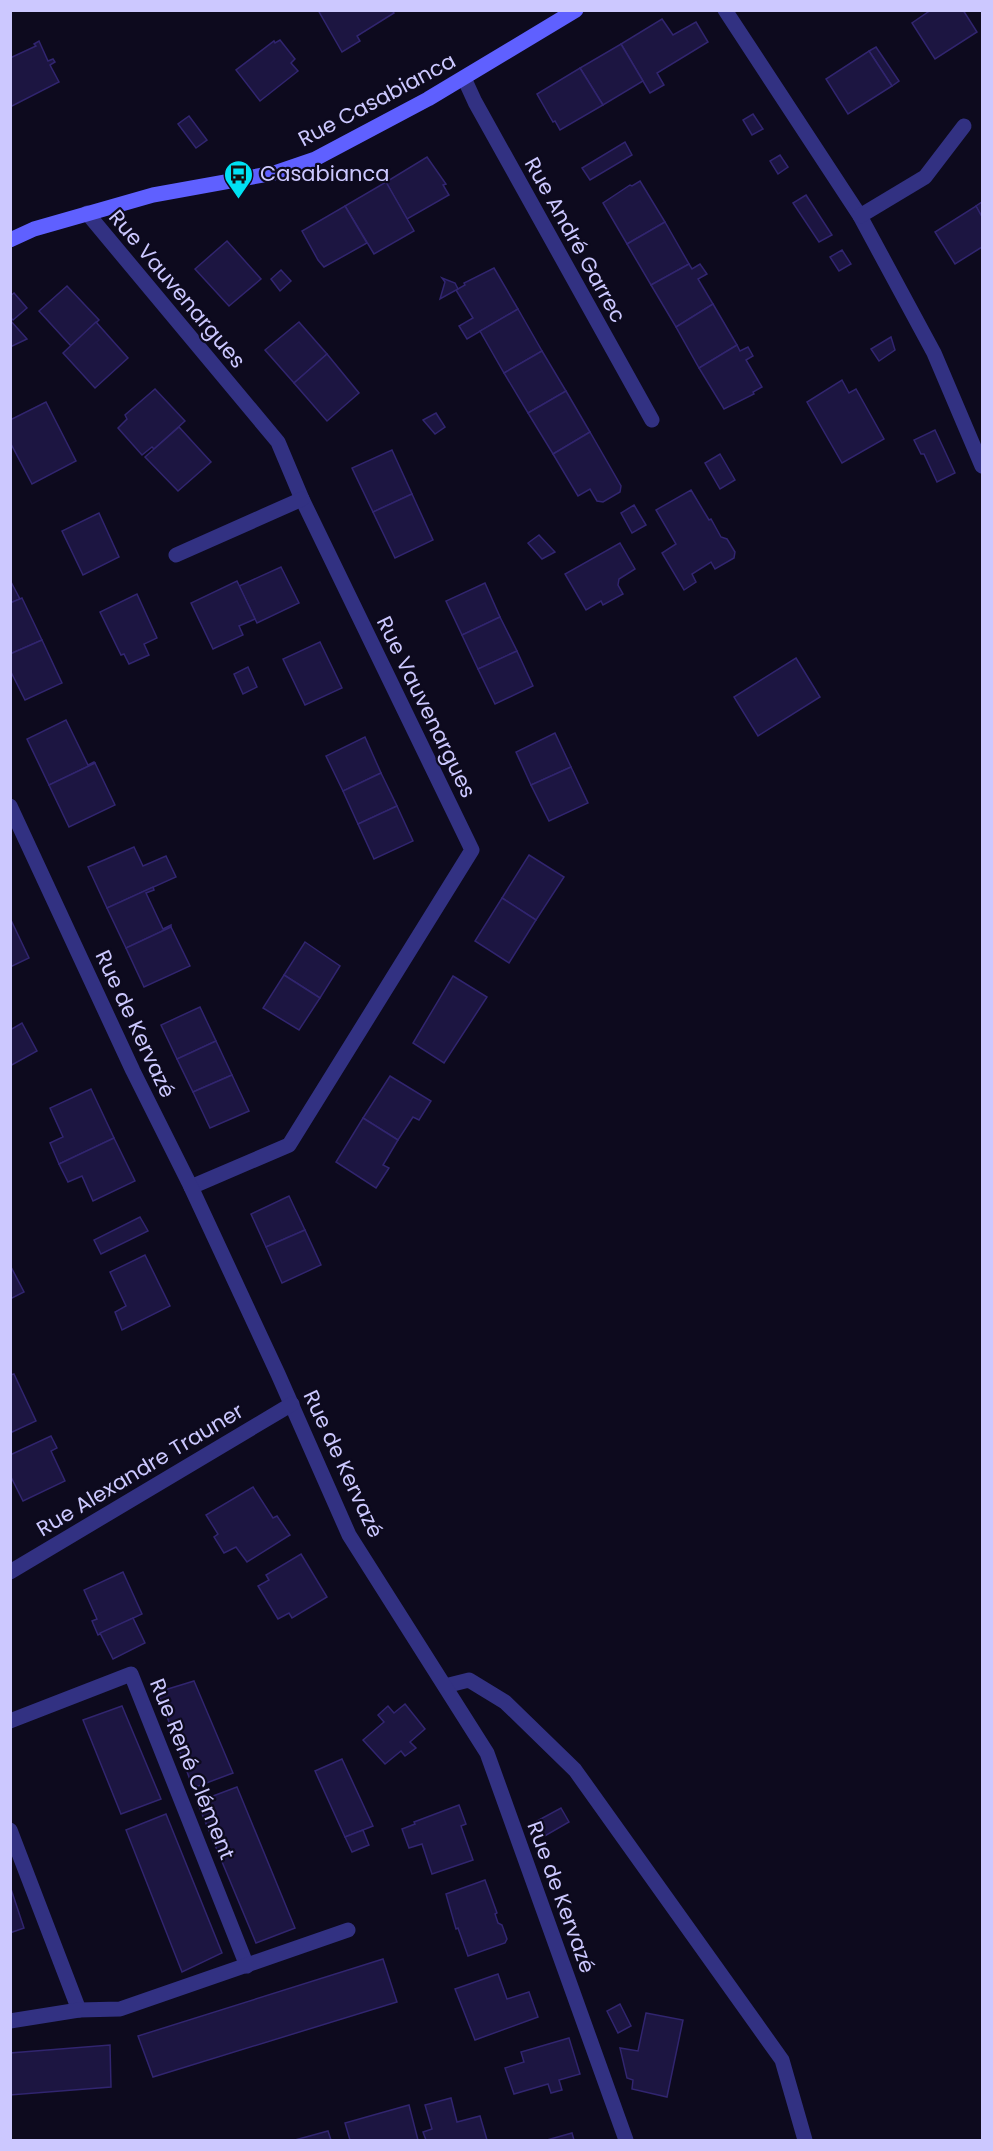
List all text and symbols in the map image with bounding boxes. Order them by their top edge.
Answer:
street label: Rue Casabianca [293,46,461,153]
street label: Rue André Garrec [518,152,633,328]
bus stop icon: Casabianca [223,158,255,200]
place label: Casabianca [260,159,390,188]
street label: Rue Vauvenargues [102,203,252,374]
street label: Rue Vauvenargues [370,611,483,802]
street label: Rue de Kervazé [89,945,182,1102]
street label: Rue de Kervazé [297,1385,390,1542]
street label: Rue Alexandre Trauner [31,1396,249,1543]
street label: Rue René Clément [143,1674,242,1864]
street label: Rue de Kervazé [521,1817,602,1977]

